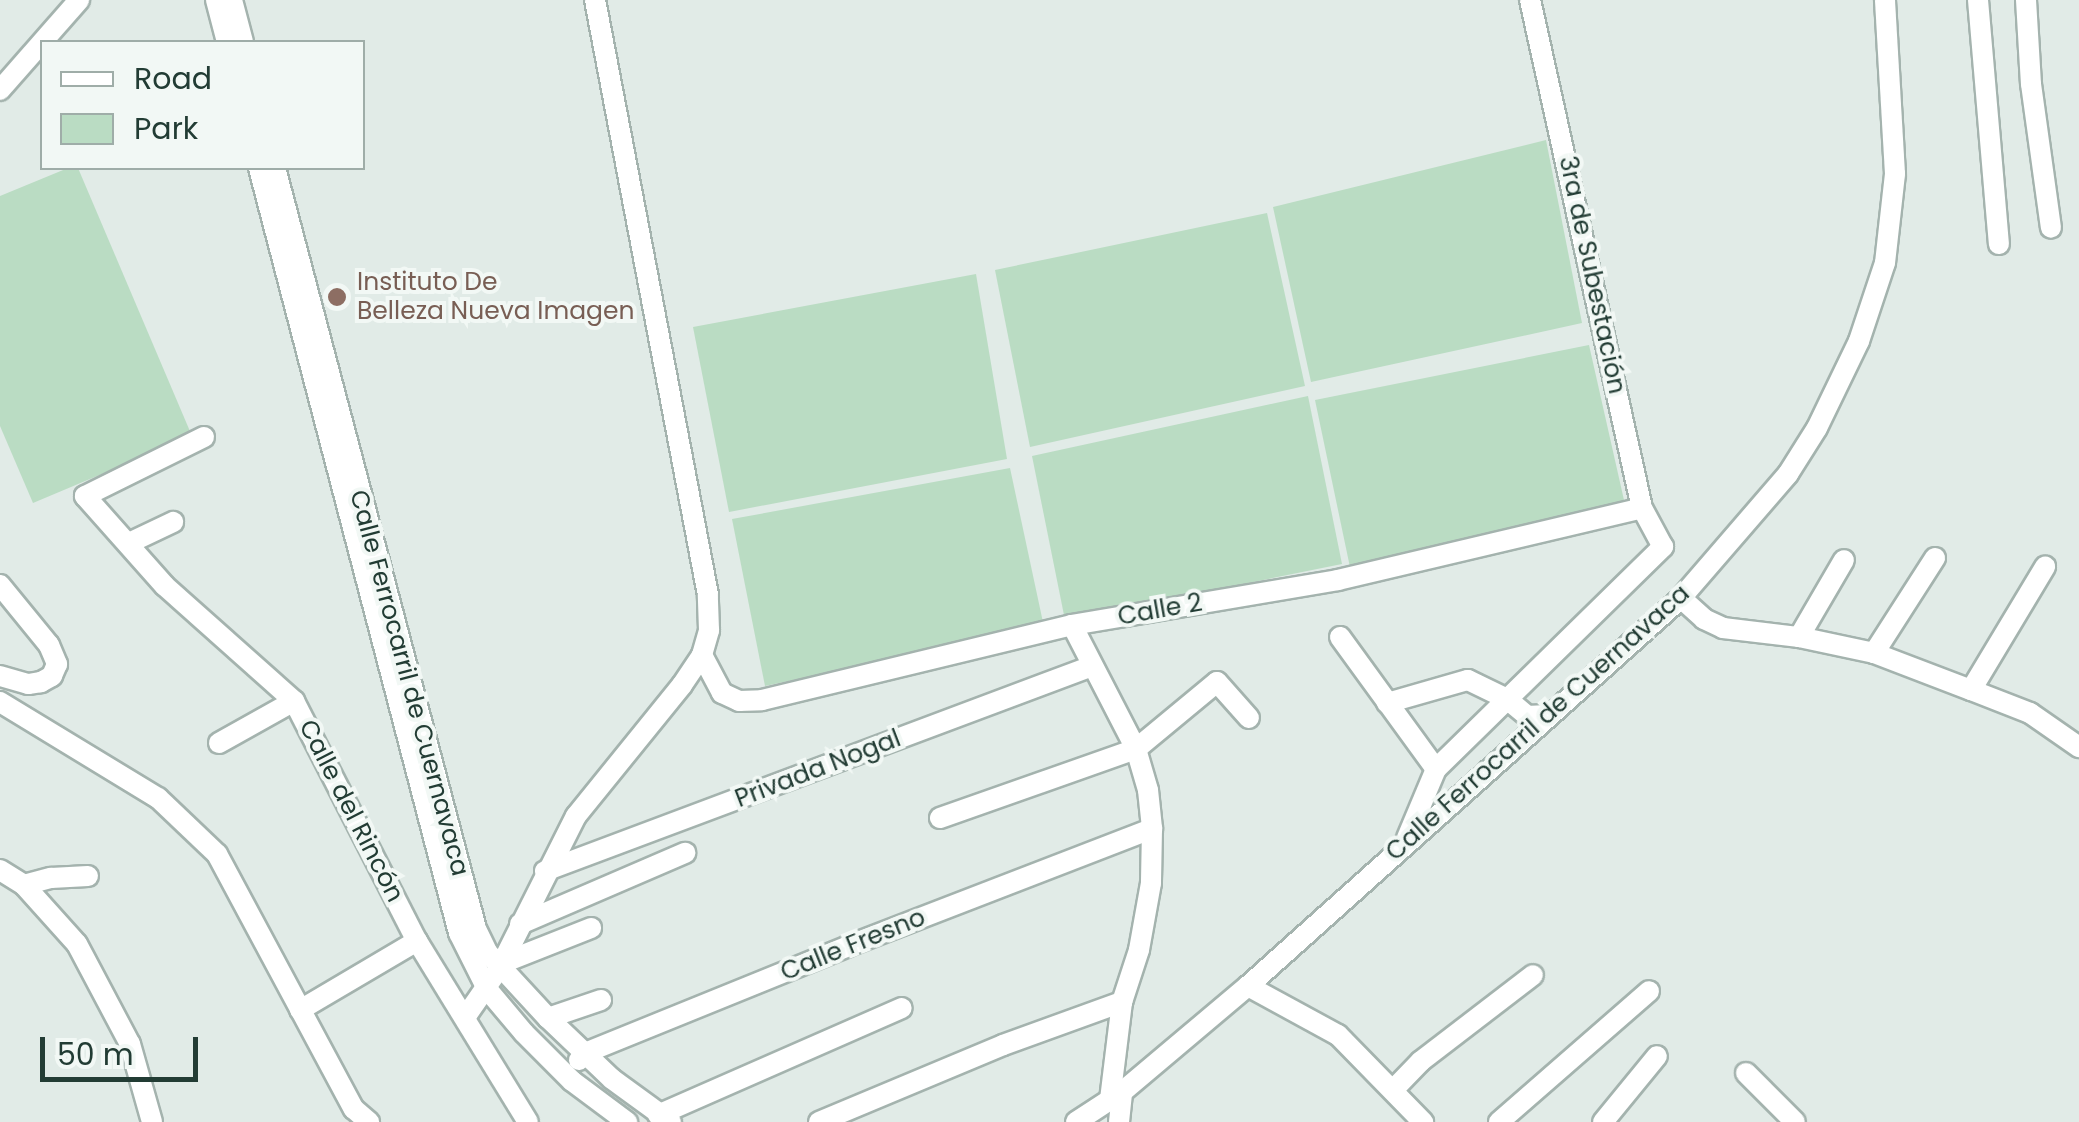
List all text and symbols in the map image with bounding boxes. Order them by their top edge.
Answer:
legend [40,40,365,170]
text: Road [134,57,212,100]
text: Park [134,107,198,150]
street label: 3ra de Subestación [1552,153,1632,397]
place label: Instituto De Belleza Nueva Imagen [357,268,634,327]
marker: Instituto De Belleza Nueva Imagen [326,286,348,308]
street label: Calle Ferrocarril de Cuernavaca [343,487,475,879]
street label: Calle Ferrocarril de Cuernavaca [1380,579,1696,867]
street label: Calle 2 [1116,588,1204,632]
street label: Calle del Rincón [292,715,410,907]
street label: Privada Nogal [731,724,905,814]
street label: Calle Fresno [776,902,930,988]
scale bar [45,1017,202,1079]
text: 50 m [57,1033,134,1076]

